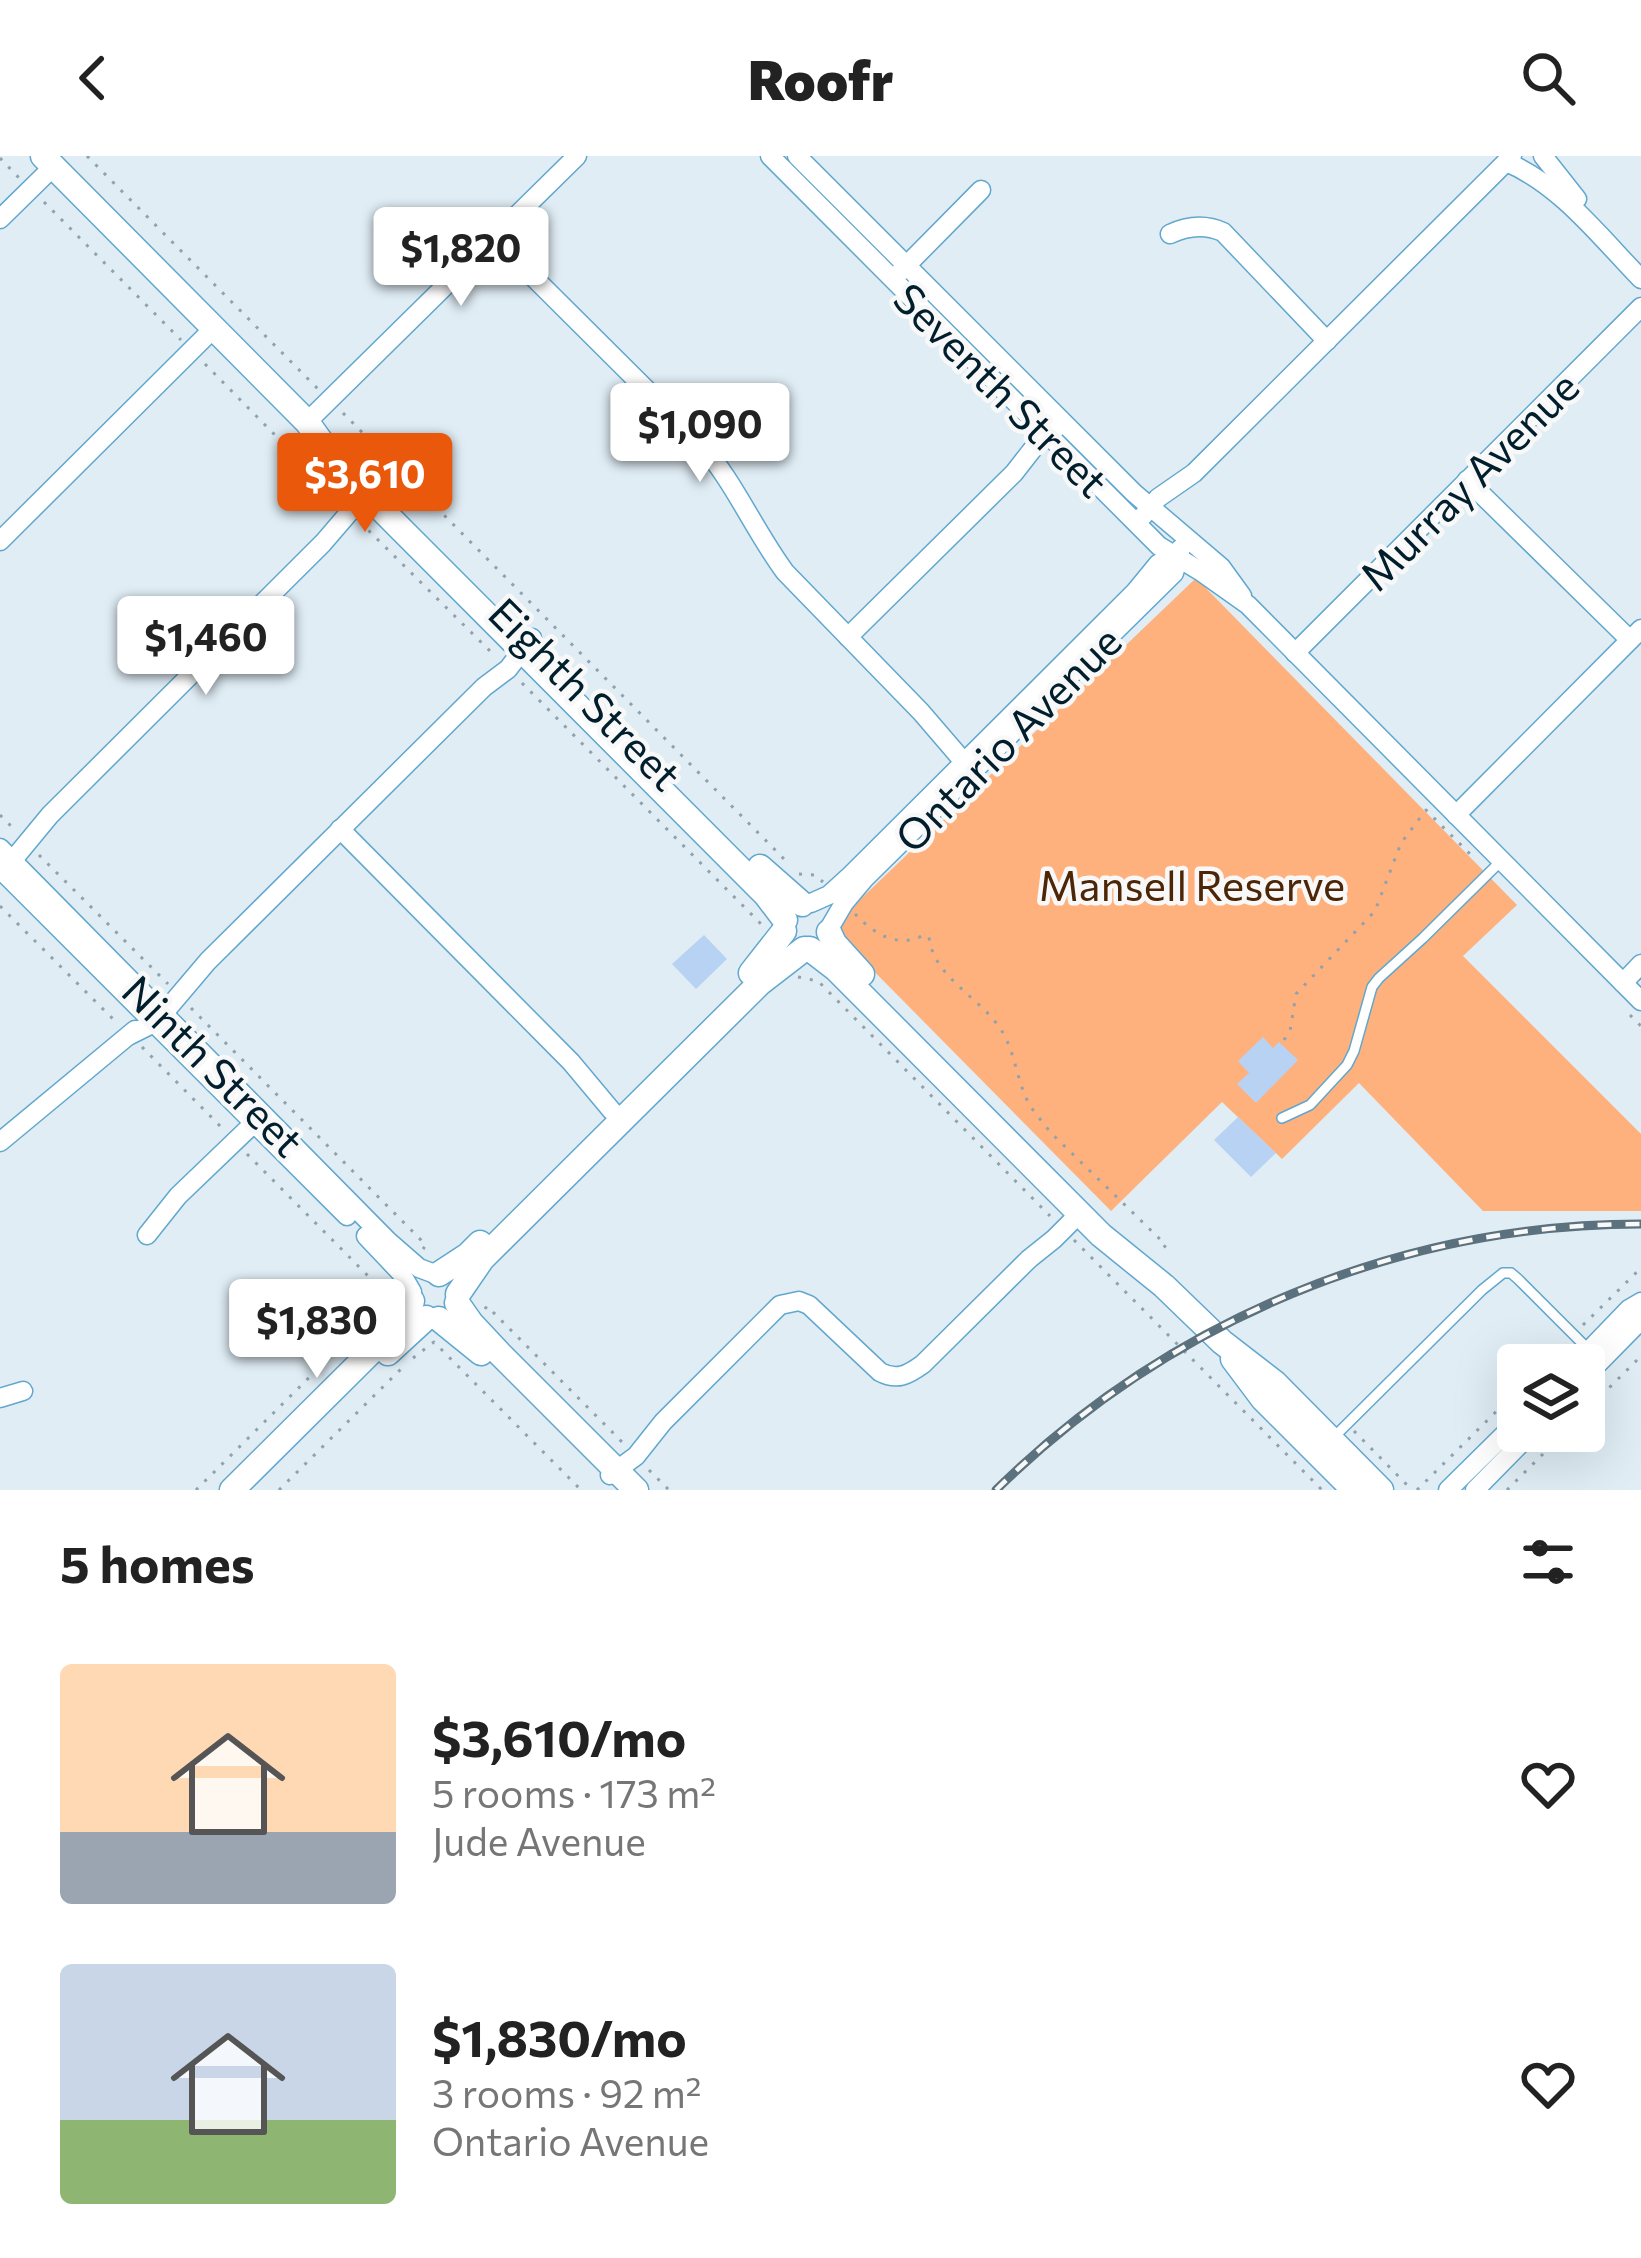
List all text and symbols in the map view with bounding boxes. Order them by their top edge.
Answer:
icon: back [60,45,126,111]
text: Roofr [748,45,893,111]
icon: search [1515,45,1581,111]
pin: $1,820 [363,207,559,309]
text: $1,820 [400,222,522,270]
street label: Seventh Street [884,271,1120,507]
street label: Murray Avenue [1348,360,1588,600]
pin: $1,090 [602,383,798,485]
text: $1,090 [637,398,763,446]
pin: $3,610 [267,433,463,535]
text: $3,610 [304,448,426,496]
street label: Eighth Street [479,586,693,800]
pin: $1,460 [108,596,304,698]
text: $1,460 [144,611,268,659]
street label: Ontario Avenue [883,614,1131,862]
park label: Mansell Reserve [1039,858,1345,910]
street label: Ninth Street [113,964,315,1166]
pin: $1,830 [219,1279,415,1381]
text: $1,830 [256,1294,378,1342]
map controls [1497,1344,1605,1452]
button: layers [1497,1344,1605,1452]
icon: filters [1515,1529,1581,1595]
text: 5 homes [60,1531,255,1594]
text: $3,610/mo [432,1705,686,1768]
icon: home [156,1712,300,1856]
icon: heart [1515,1751,1581,1817]
text: 5 rooms · 173 m² [432,1768,716,1816]
text: Jude Avenue [432,1816,646,1864]
text: $1,830/mo [432,2005,687,2068]
icon: home [156,2012,300,2156]
icon: heart [1515,2051,1581,2117]
text: 3 rooms · 92 m² [432,2068,702,2116]
text: Ontario Avenue [432,2116,709,2164]

